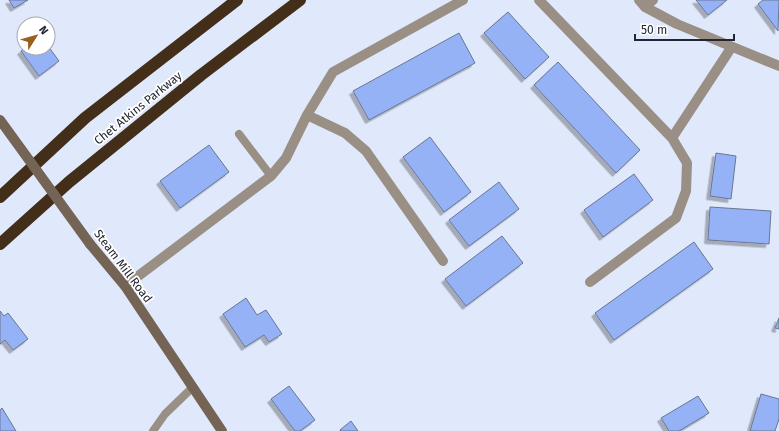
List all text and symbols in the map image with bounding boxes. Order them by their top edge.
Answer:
north arrow [16,16,56,56]
scale bar [635,16,734,42]
text: N [36,23,51,37]
text: 50 m [641,23,667,37]
street label: Chet Atkins Parkway [91,68,185,148]
street label: Steam Mill Road [91,227,155,305]

